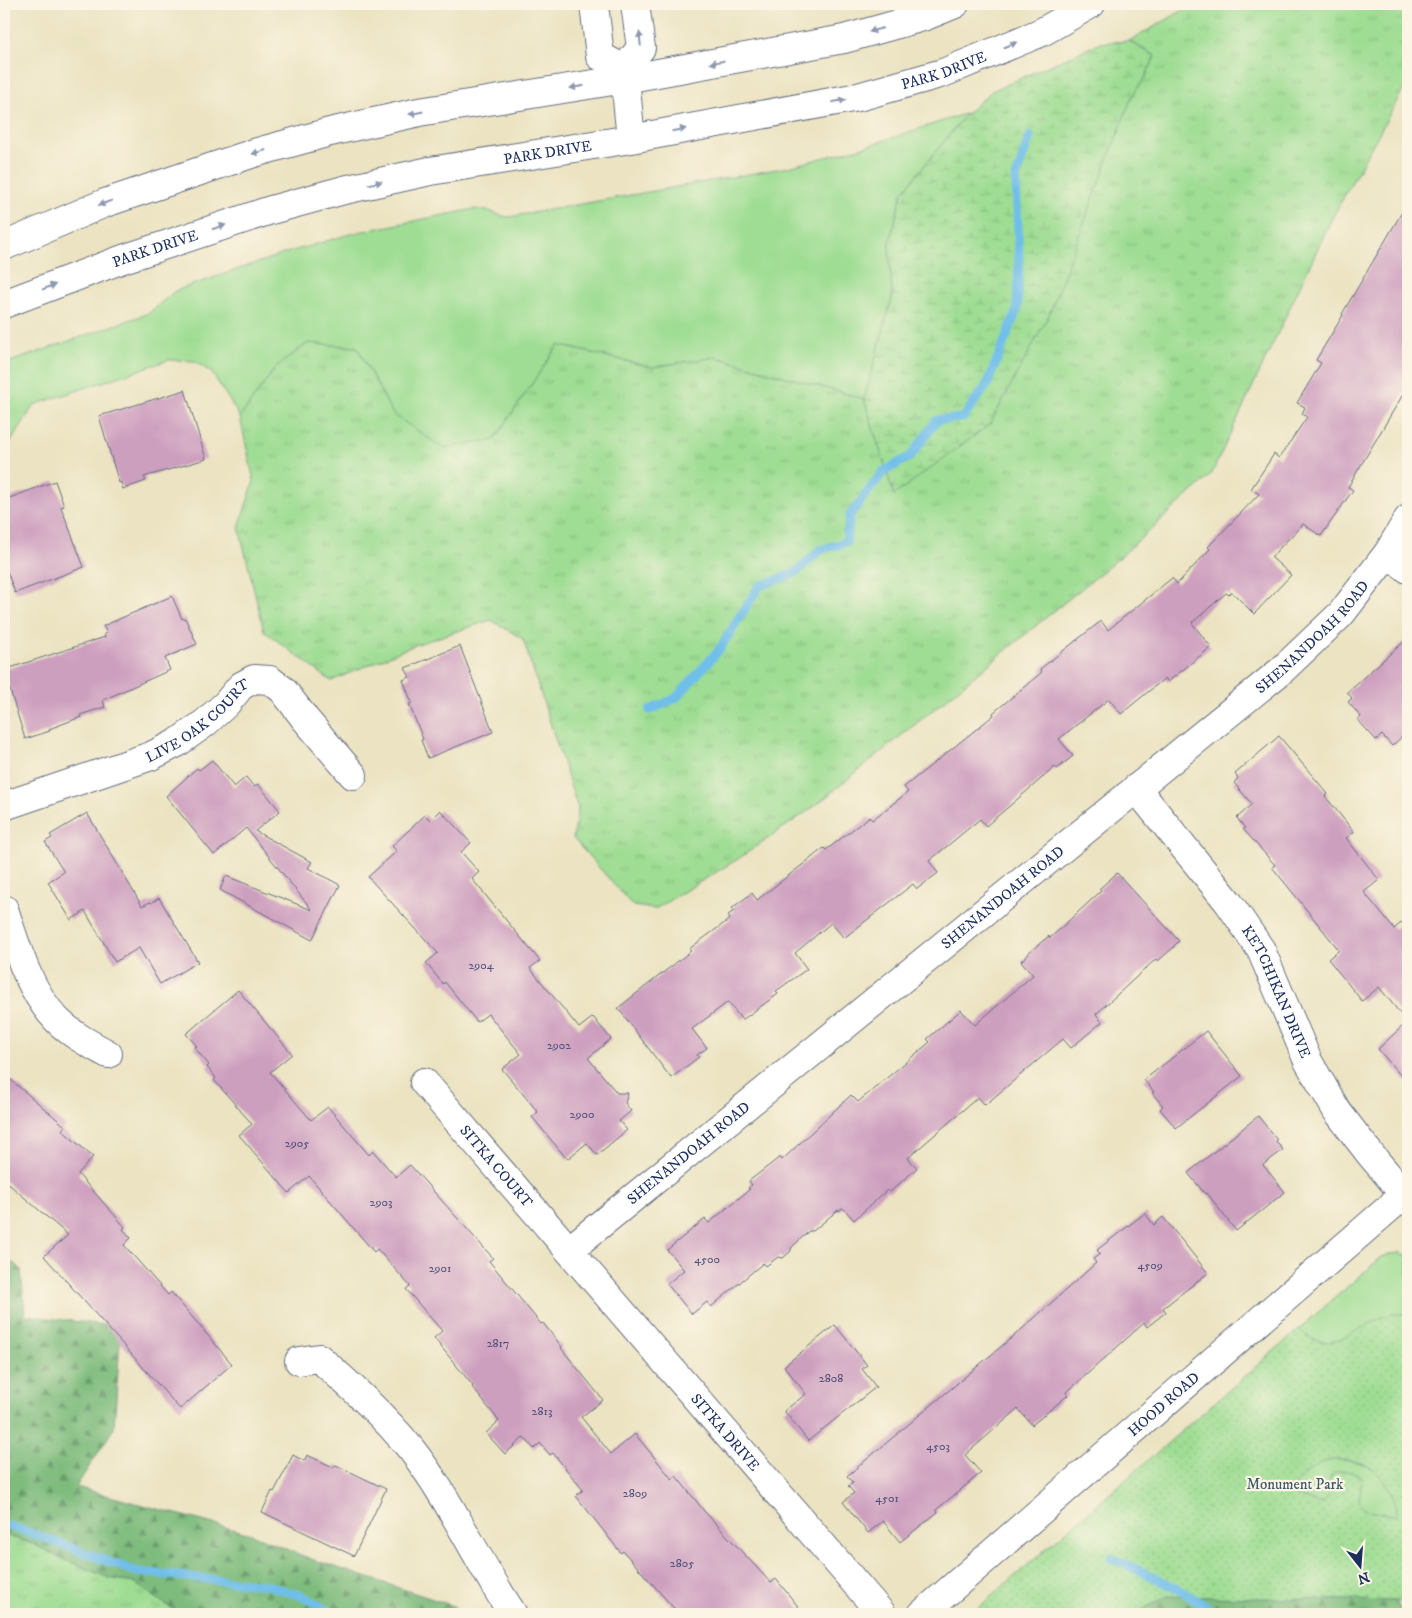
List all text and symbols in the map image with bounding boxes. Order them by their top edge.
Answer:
one-way arrow [869,26,884,34]
one-way arrow [636,31,644,47]
one-way arrow [1003,41,1018,49]
street label: PARK DRIVE [899,47,989,94]
one-way arrow [709,59,725,67]
one-way arrow [568,83,584,91]
one-way arrow [832,96,848,104]
one-way arrow [409,109,424,117]
one-way arrow [672,125,688,133]
street label: PARK DRIVE [502,136,593,169]
one-way arrow [251,148,266,156]
one-way arrow [368,179,383,187]
one-way arrow [97,200,112,207]
one-way arrow [212,223,227,231]
street label: PARK DRIVE [110,225,201,272]
one-way arrow [42,283,57,290]
street label: SHENANDOAH ROAD [1251,576,1373,697]
street label: LIVE OAK COURT [142,674,253,767]
street label: SHENANDOAH ROAD [937,842,1068,953]
street label: KETCHIKAN DRIVE [1237,922,1315,1061]
house number: 2904 [468,958,495,973]
house number: 2902 [547,1038,571,1053]
street label: SHENANDOAH ROAD [623,1097,754,1209]
house number: 2900 [570,1107,594,1122]
street label: SITKA COURT [456,1121,537,1212]
house number: 2905 [285,1136,309,1151]
house number: 2903 [370,1195,392,1210]
house number: 4500 [694,1252,720,1267]
house number: 4509 [1137,1258,1163,1273]
house number: 2901 [429,1261,451,1276]
house number: 2817 [487,1336,509,1351]
street label: HOOD ROAD [1124,1368,1203,1440]
house number: 2808 [819,1371,843,1386]
street label: SITKA DRIVE [687,1390,764,1475]
house number: 2813 [532,1404,552,1419]
house number: 4503 [926,1439,950,1454]
park label: Monument Park [1246,1475,1344,1494]
house number: 2809 [623,1486,647,1501]
house number: 4501 [875,1491,899,1506]
north arrow [1334,1540,1384,1590]
house number: 2805 [670,1556,694,1571]
text: N [1355,1567,1372,1588]

